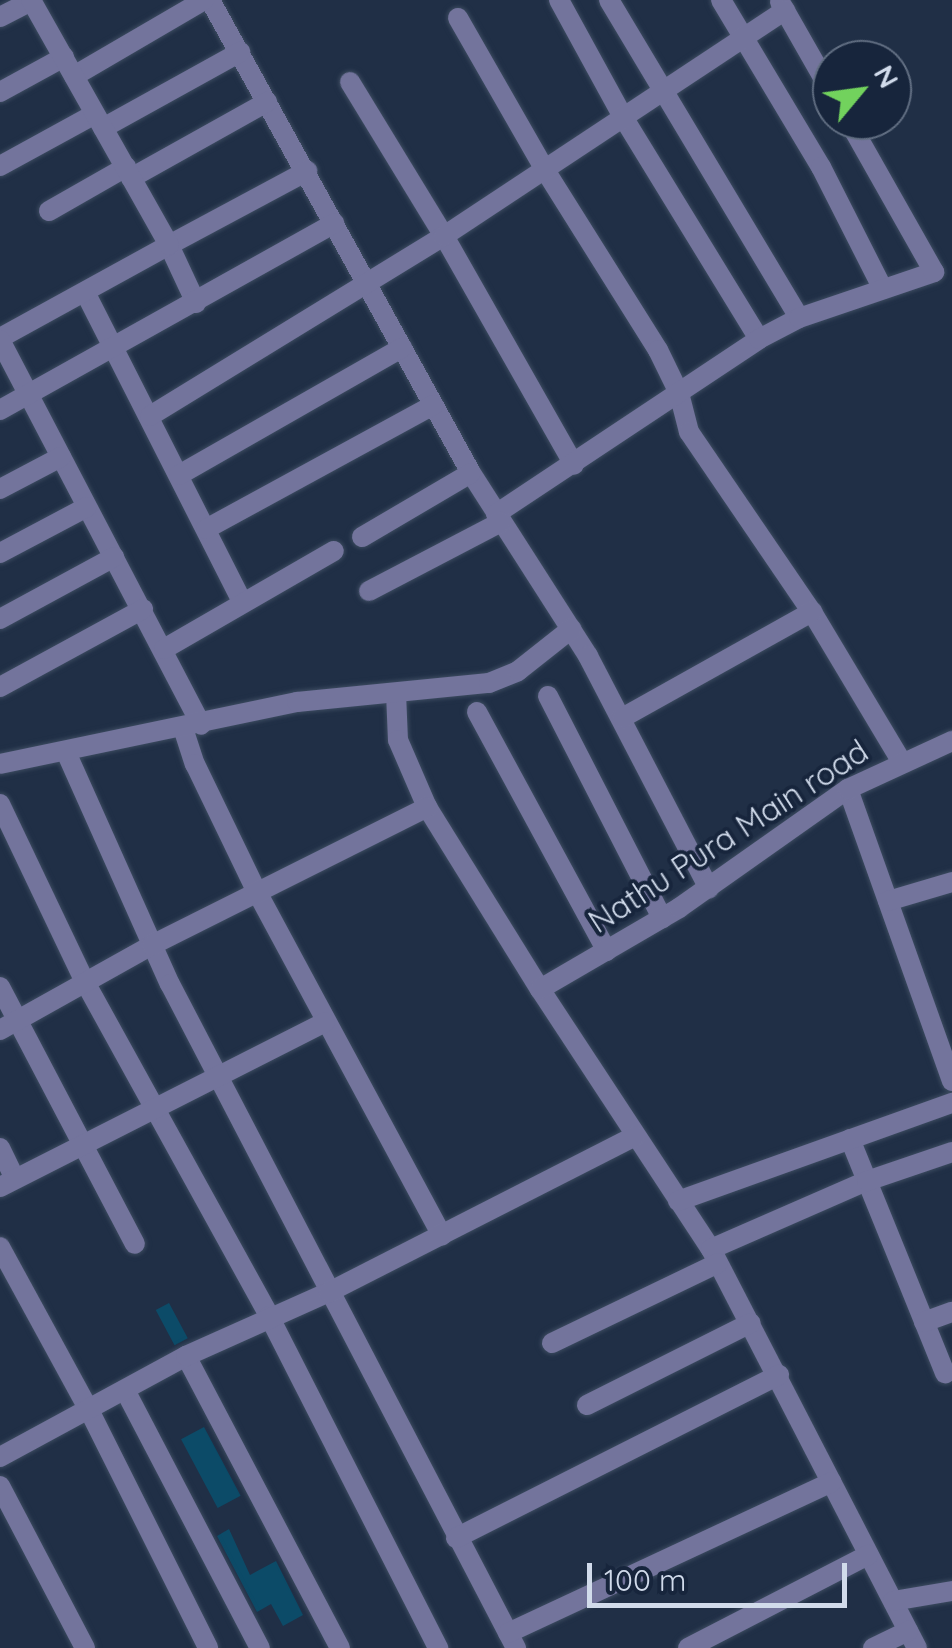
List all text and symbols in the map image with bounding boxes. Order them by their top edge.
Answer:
north arrow [812,40,912,140]
text: N [867,59,907,94]
street label: Nathu Pura Main road [581,731,875,941]
scale bar [592,1543,852,1605]
text: 100 m [604,1561,686,1599]

